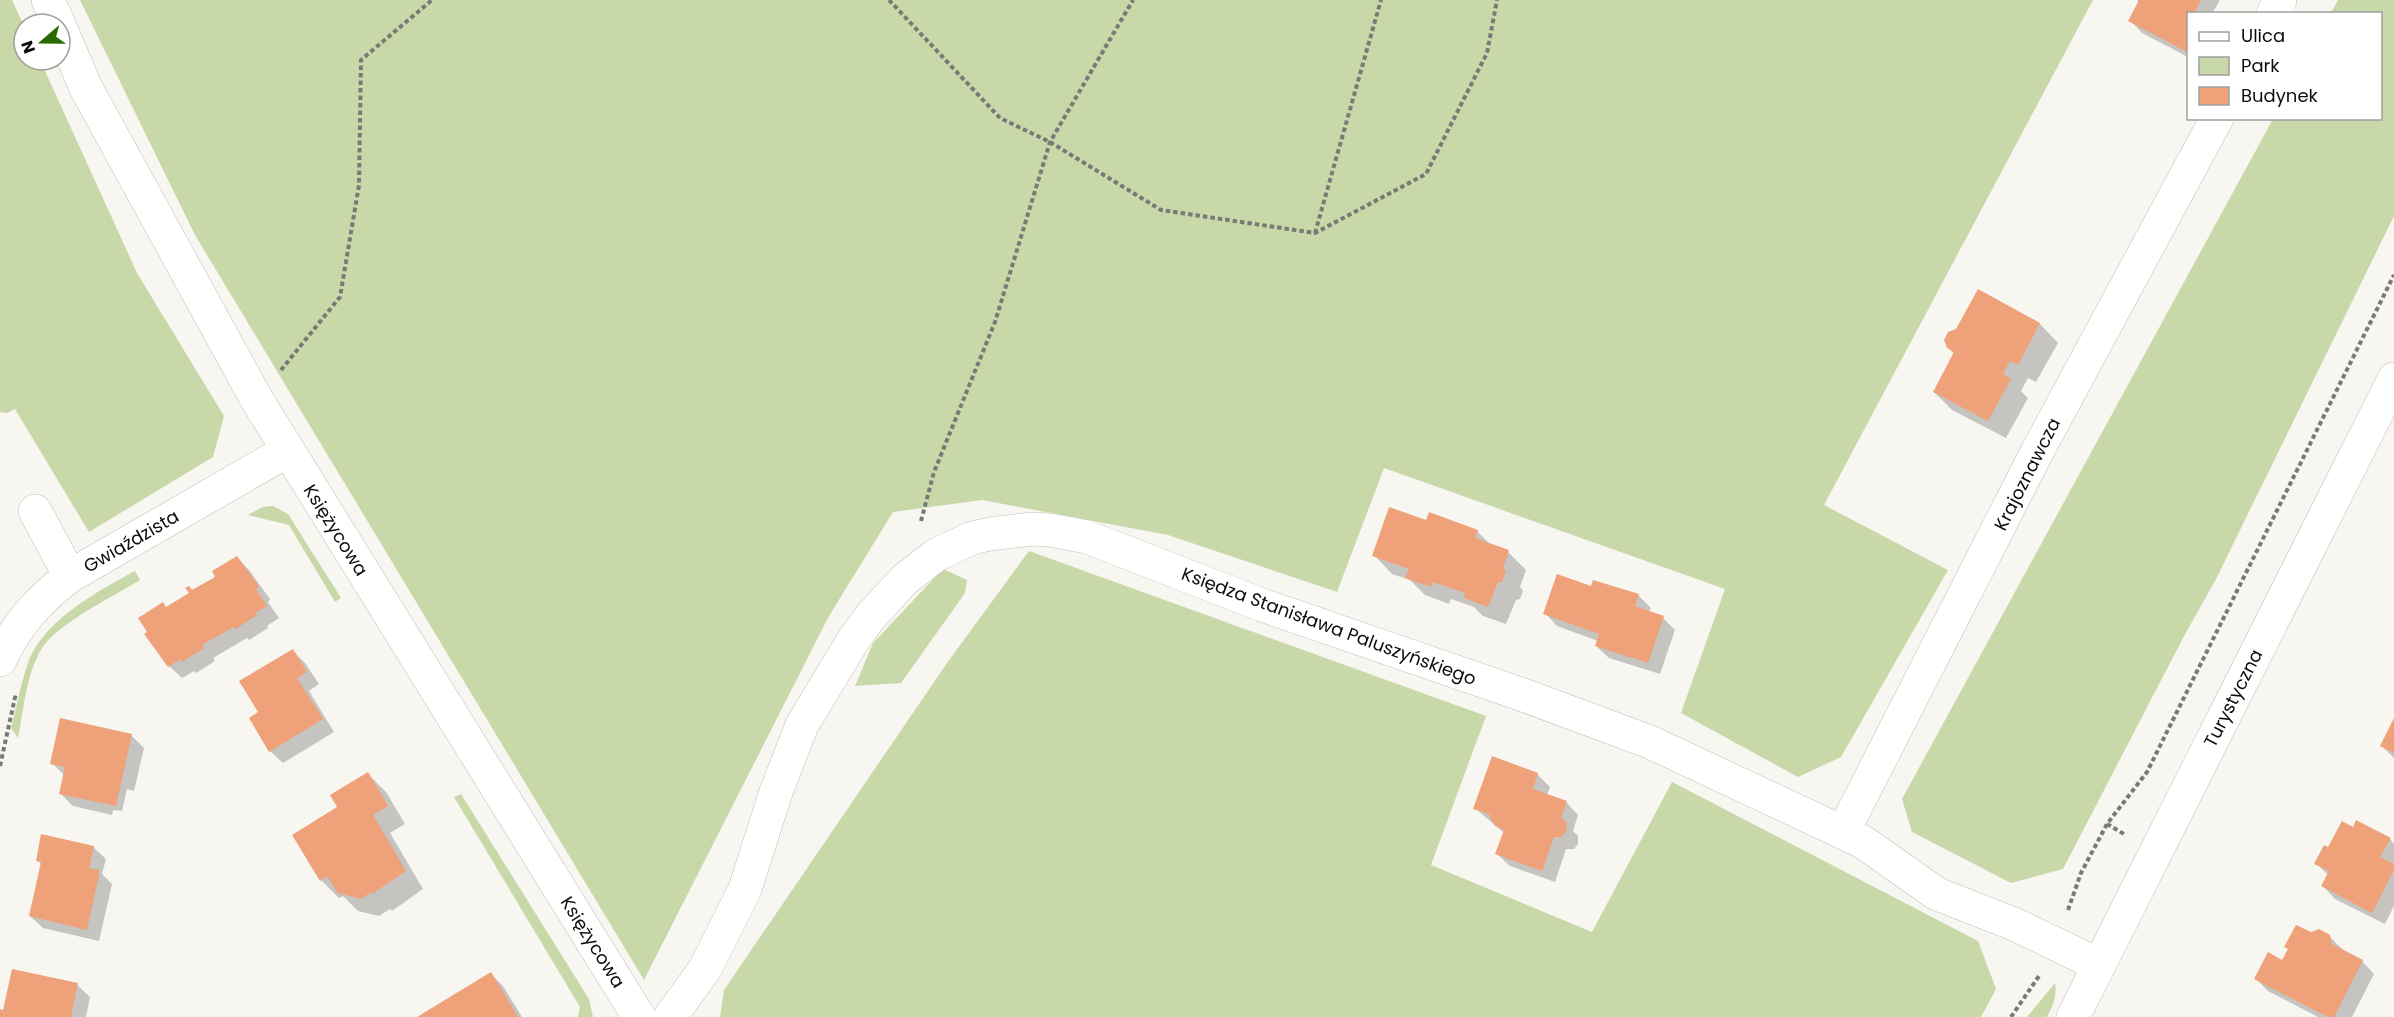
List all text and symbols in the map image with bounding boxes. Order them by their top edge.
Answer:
north arrow [12,12,72,72]
legend [2187,12,2382,120]
text: Ulica [2241,23,2285,48]
text: N [16,37,41,57]
text: Park [2241,53,2280,78]
text: Budynek [2241,83,2319,108]
street label: Krajoznawcza [1988,413,2066,535]
street label: Księżycowa [298,480,374,580]
street label: Gwiaździsta [79,504,183,578]
street label: Księdza Stanisława Paluszyńskiego [1178,561,1480,691]
street label: Turystyczna [2198,645,2268,751]
street label: Księżycowa [555,892,631,992]

